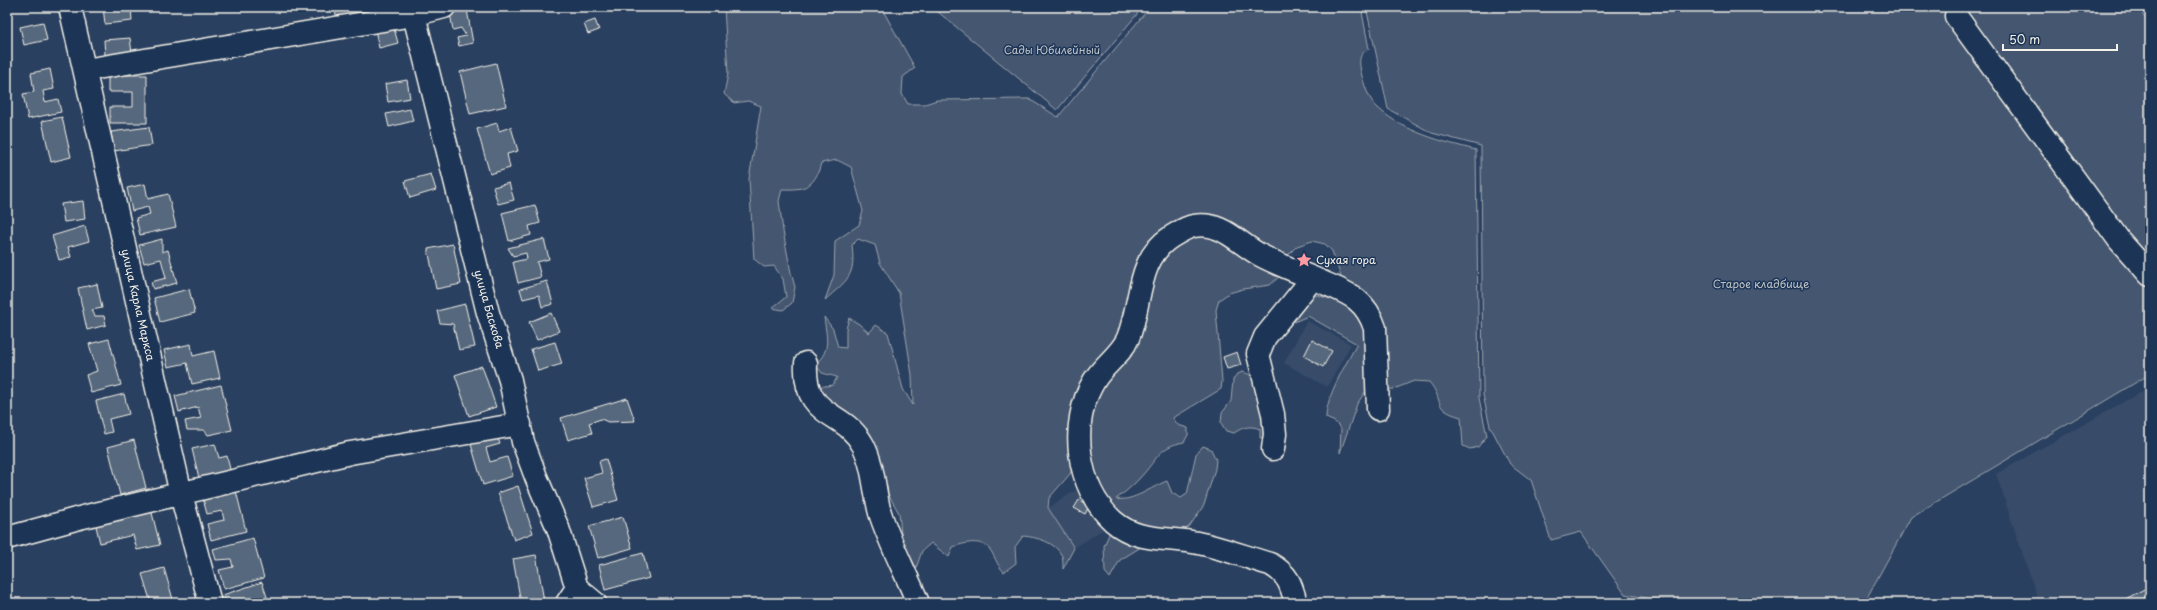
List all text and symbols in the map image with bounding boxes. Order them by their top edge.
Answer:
scale bar [2003,26,2117,52]
text: 50 m [2009,30,2040,48]
park label: Сады Юбилейный [1004,41,1100,58]
street label: улица Карла Маркса [117,247,160,363]
place icon: Сухая гора [1295,251,1313,269]
place label: Сухая гора [1316,251,1376,268]
street label: улица Баскова [470,268,509,350]
park label: Старое кладбище [1713,275,1809,292]

